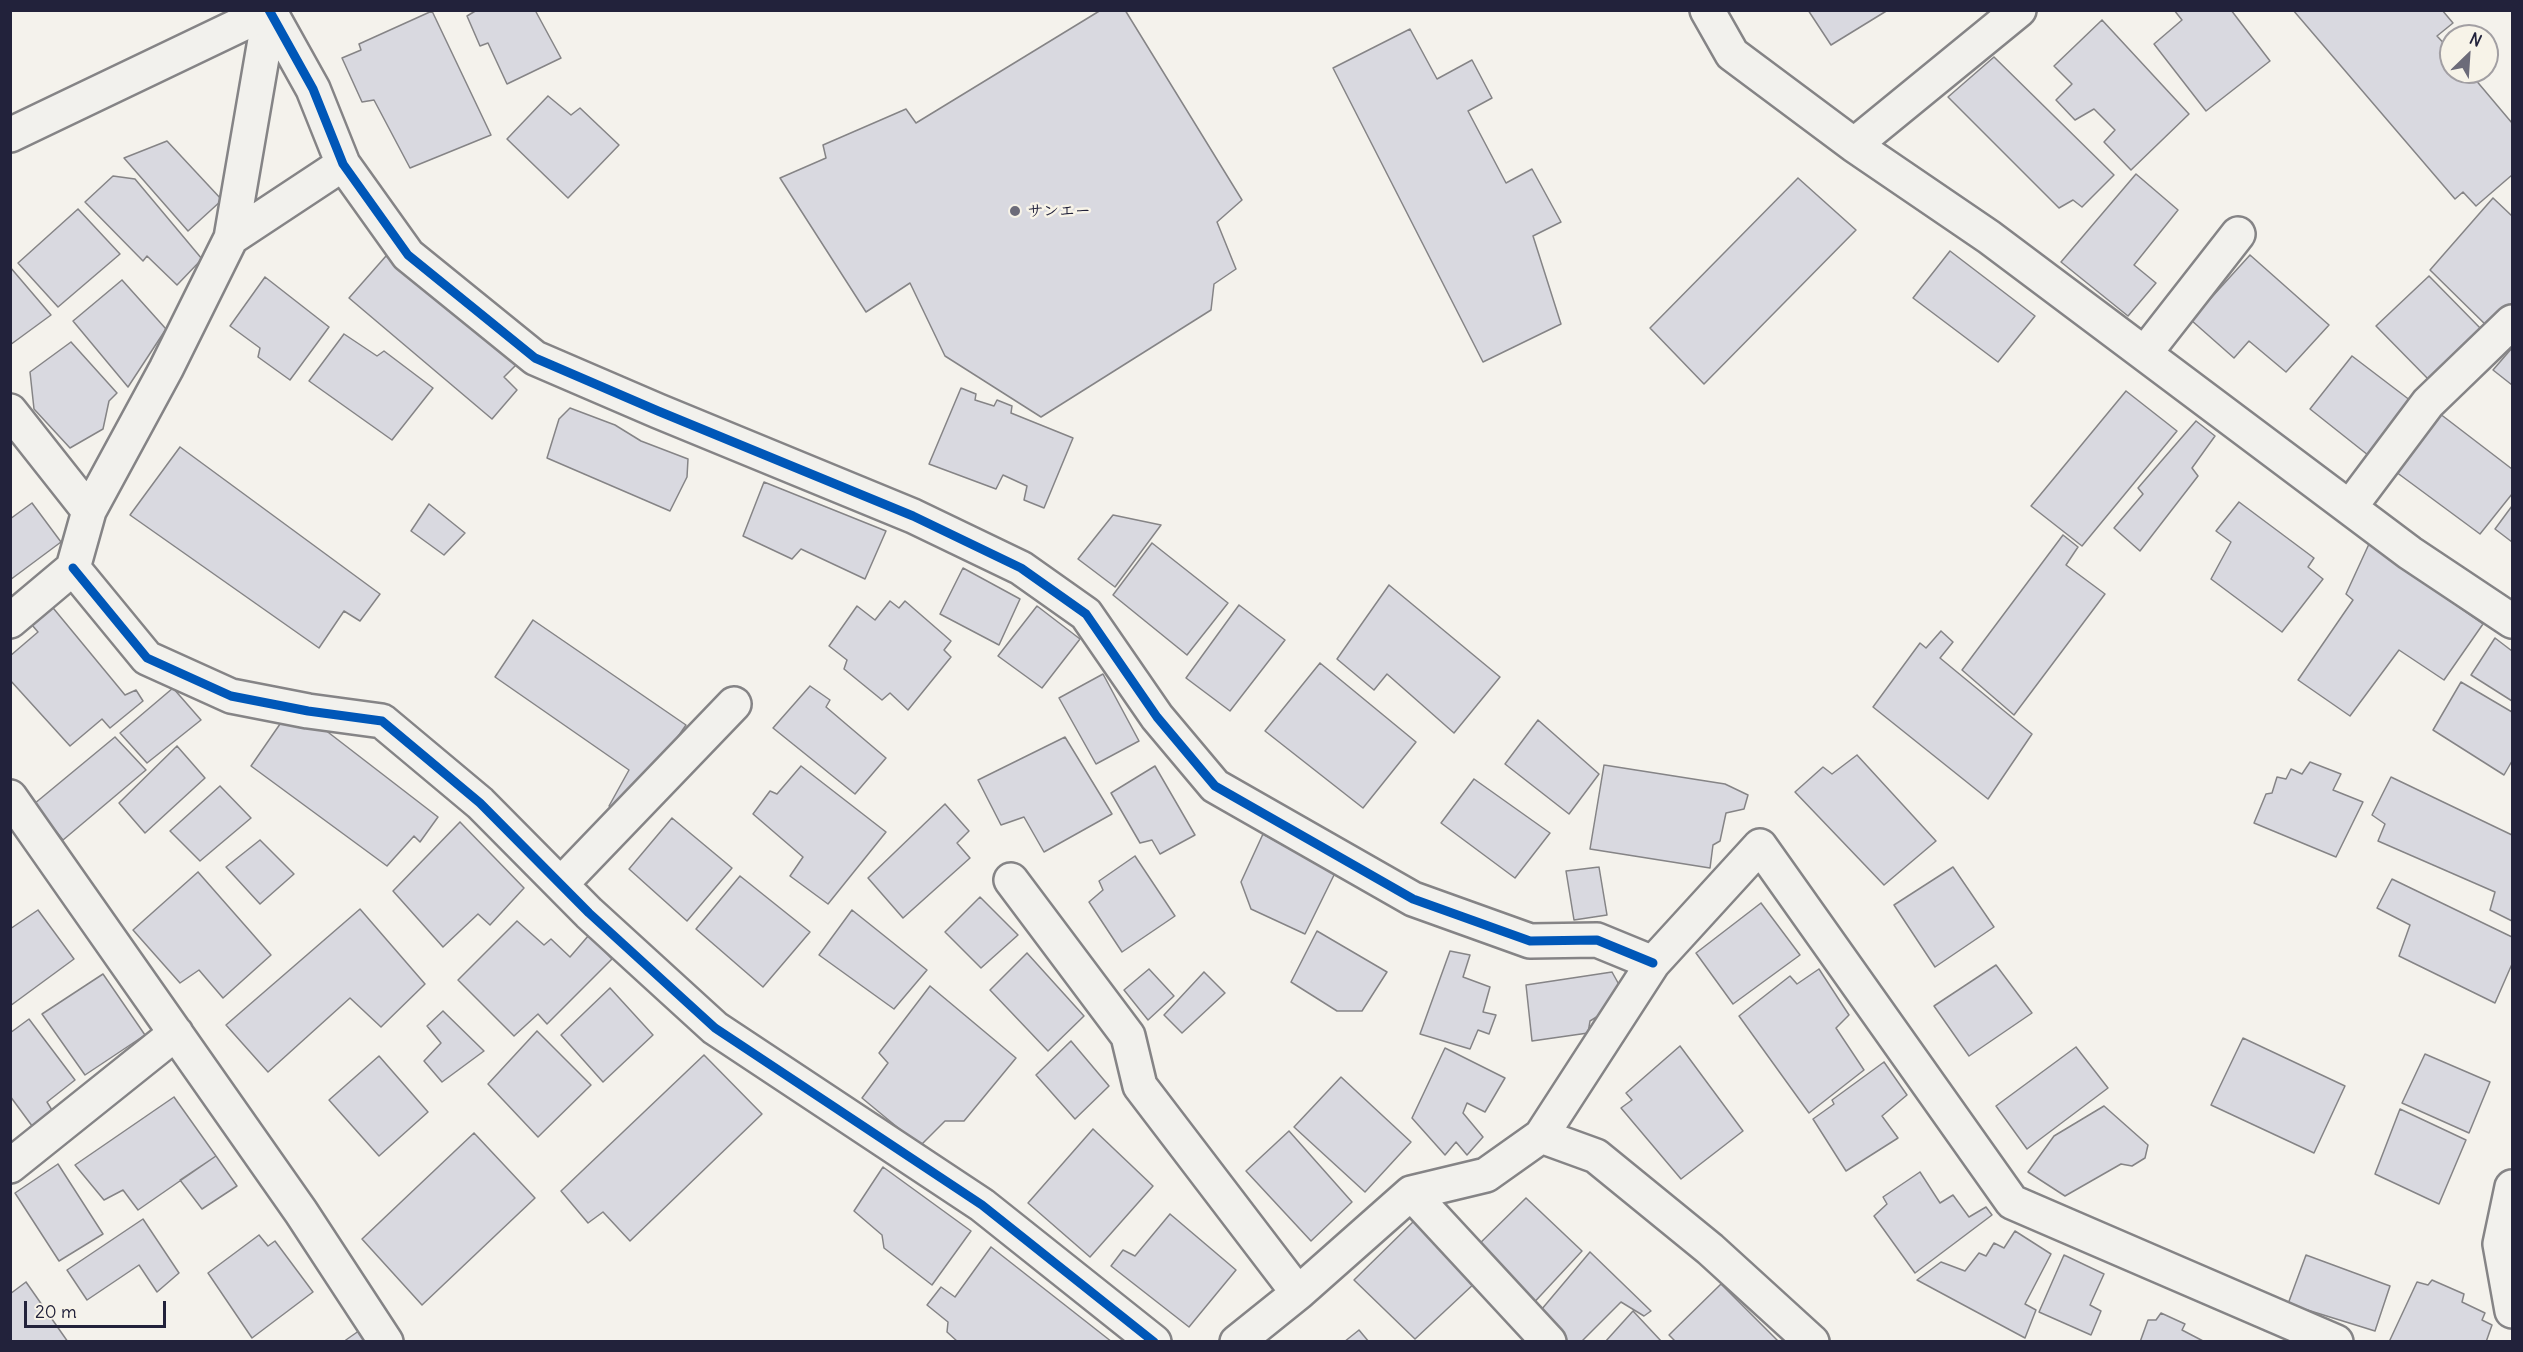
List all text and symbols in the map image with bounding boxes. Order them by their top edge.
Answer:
north arrow [2439,24,2499,84]
text: N [2467,28,2485,51]
place label: サンエー [1027,201,1091,221]
marker: サンエー [1008,204,1022,218]
scale bar [27,1289,170,1327]
text: 20 m [35,1300,77,1323]

